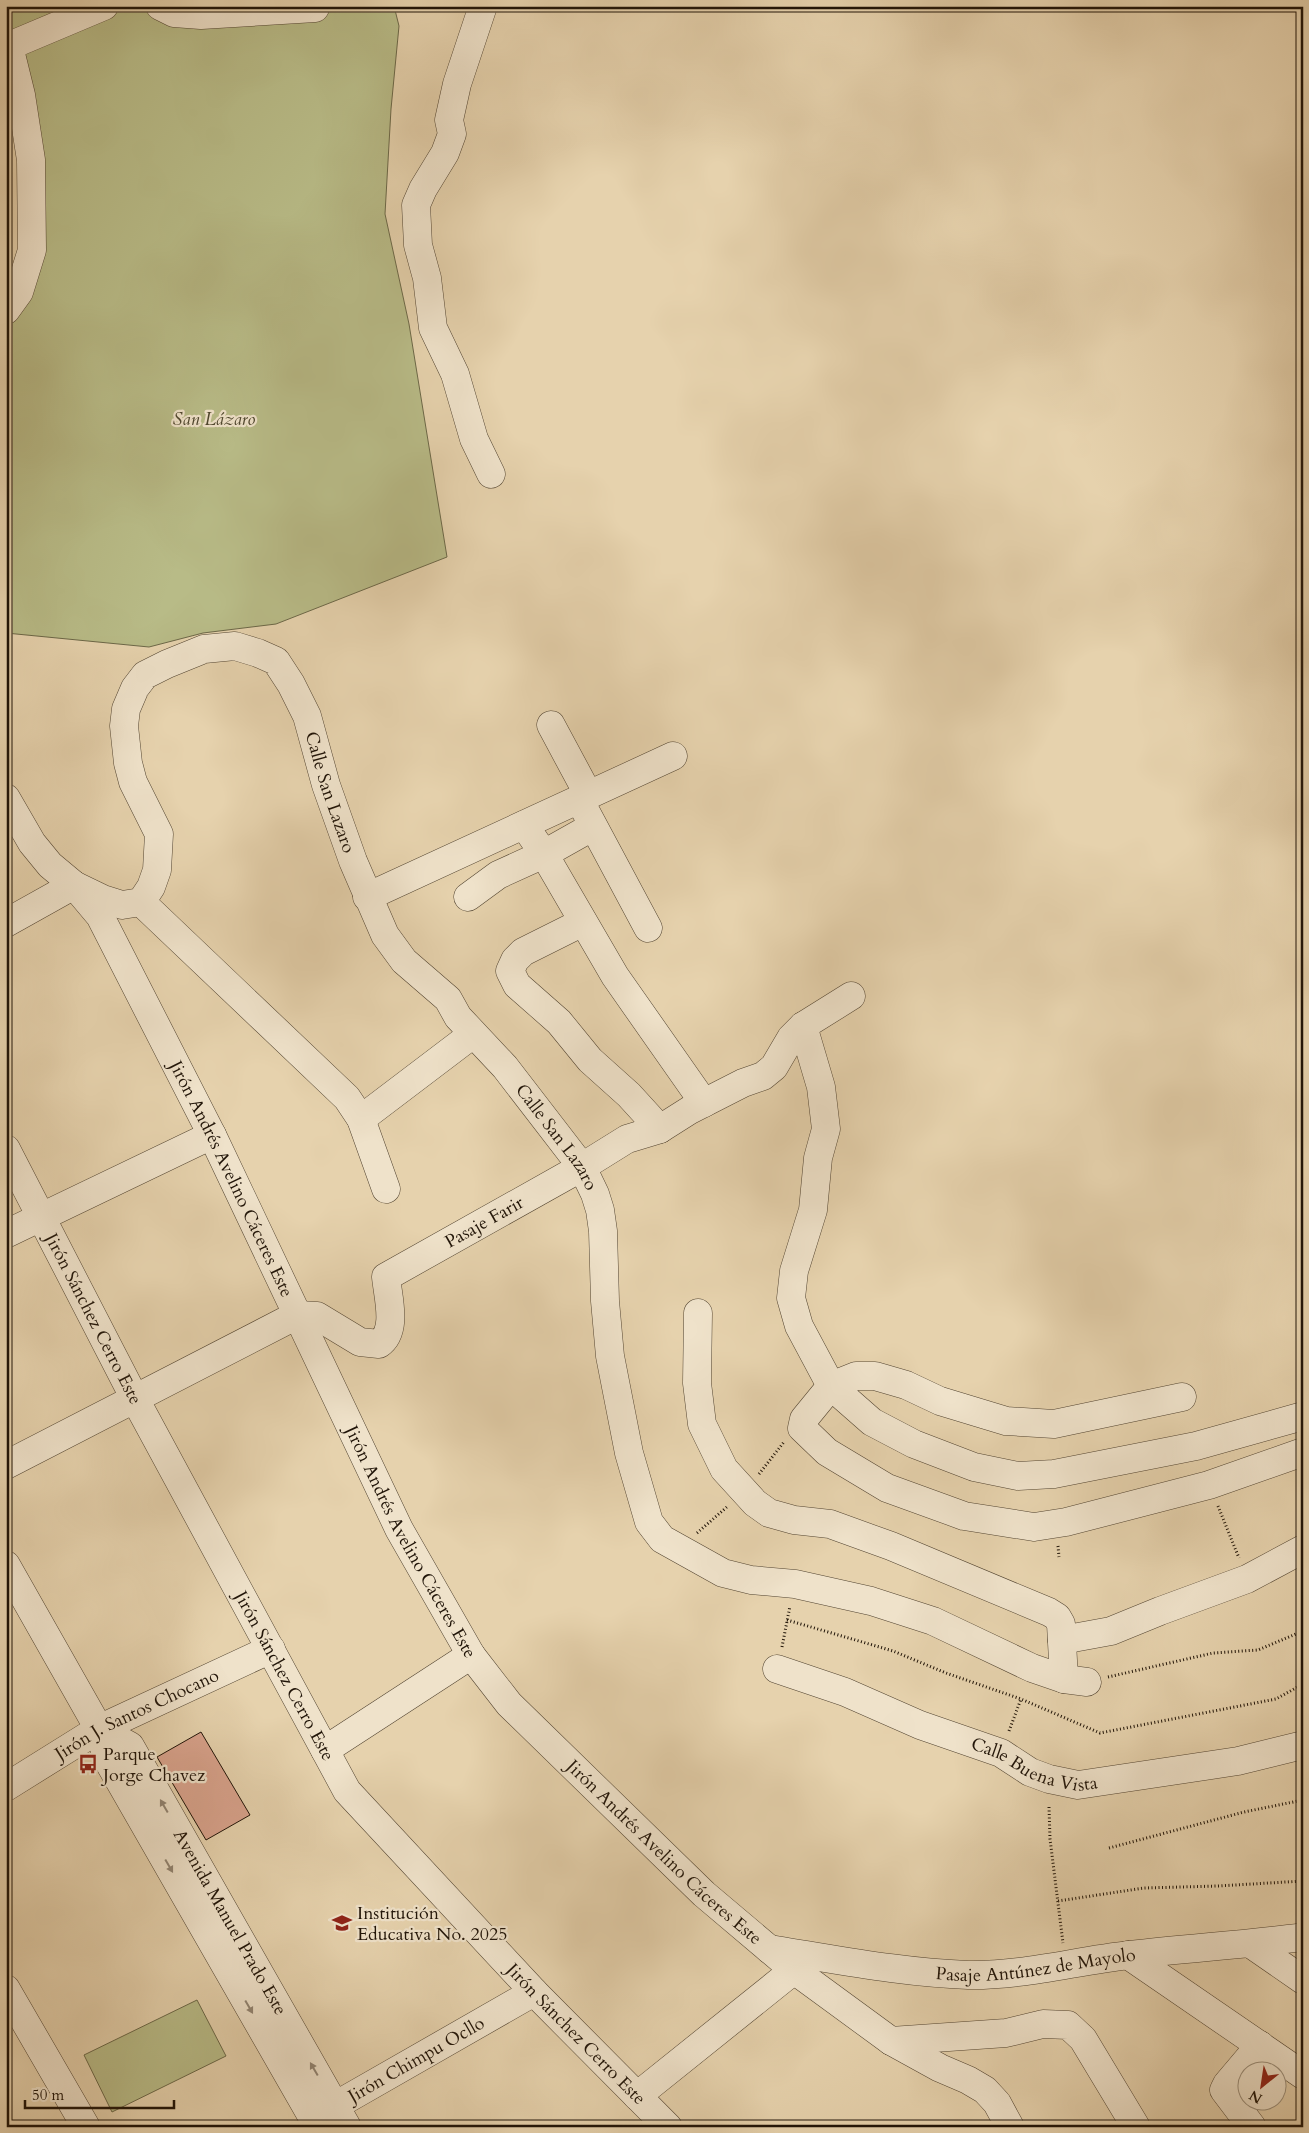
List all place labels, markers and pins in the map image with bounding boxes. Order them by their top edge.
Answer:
place label: Parque Jorge Chavez [100,1742,205,1788]
bus stop icon: Parque Jorge Chavez [77,1753,99,1775]
place label: Institución Educativa No. 2025 [357,1901,507,1947]
school or university icon: Institución Educativa No. 2025 [331,1912,353,1934]

